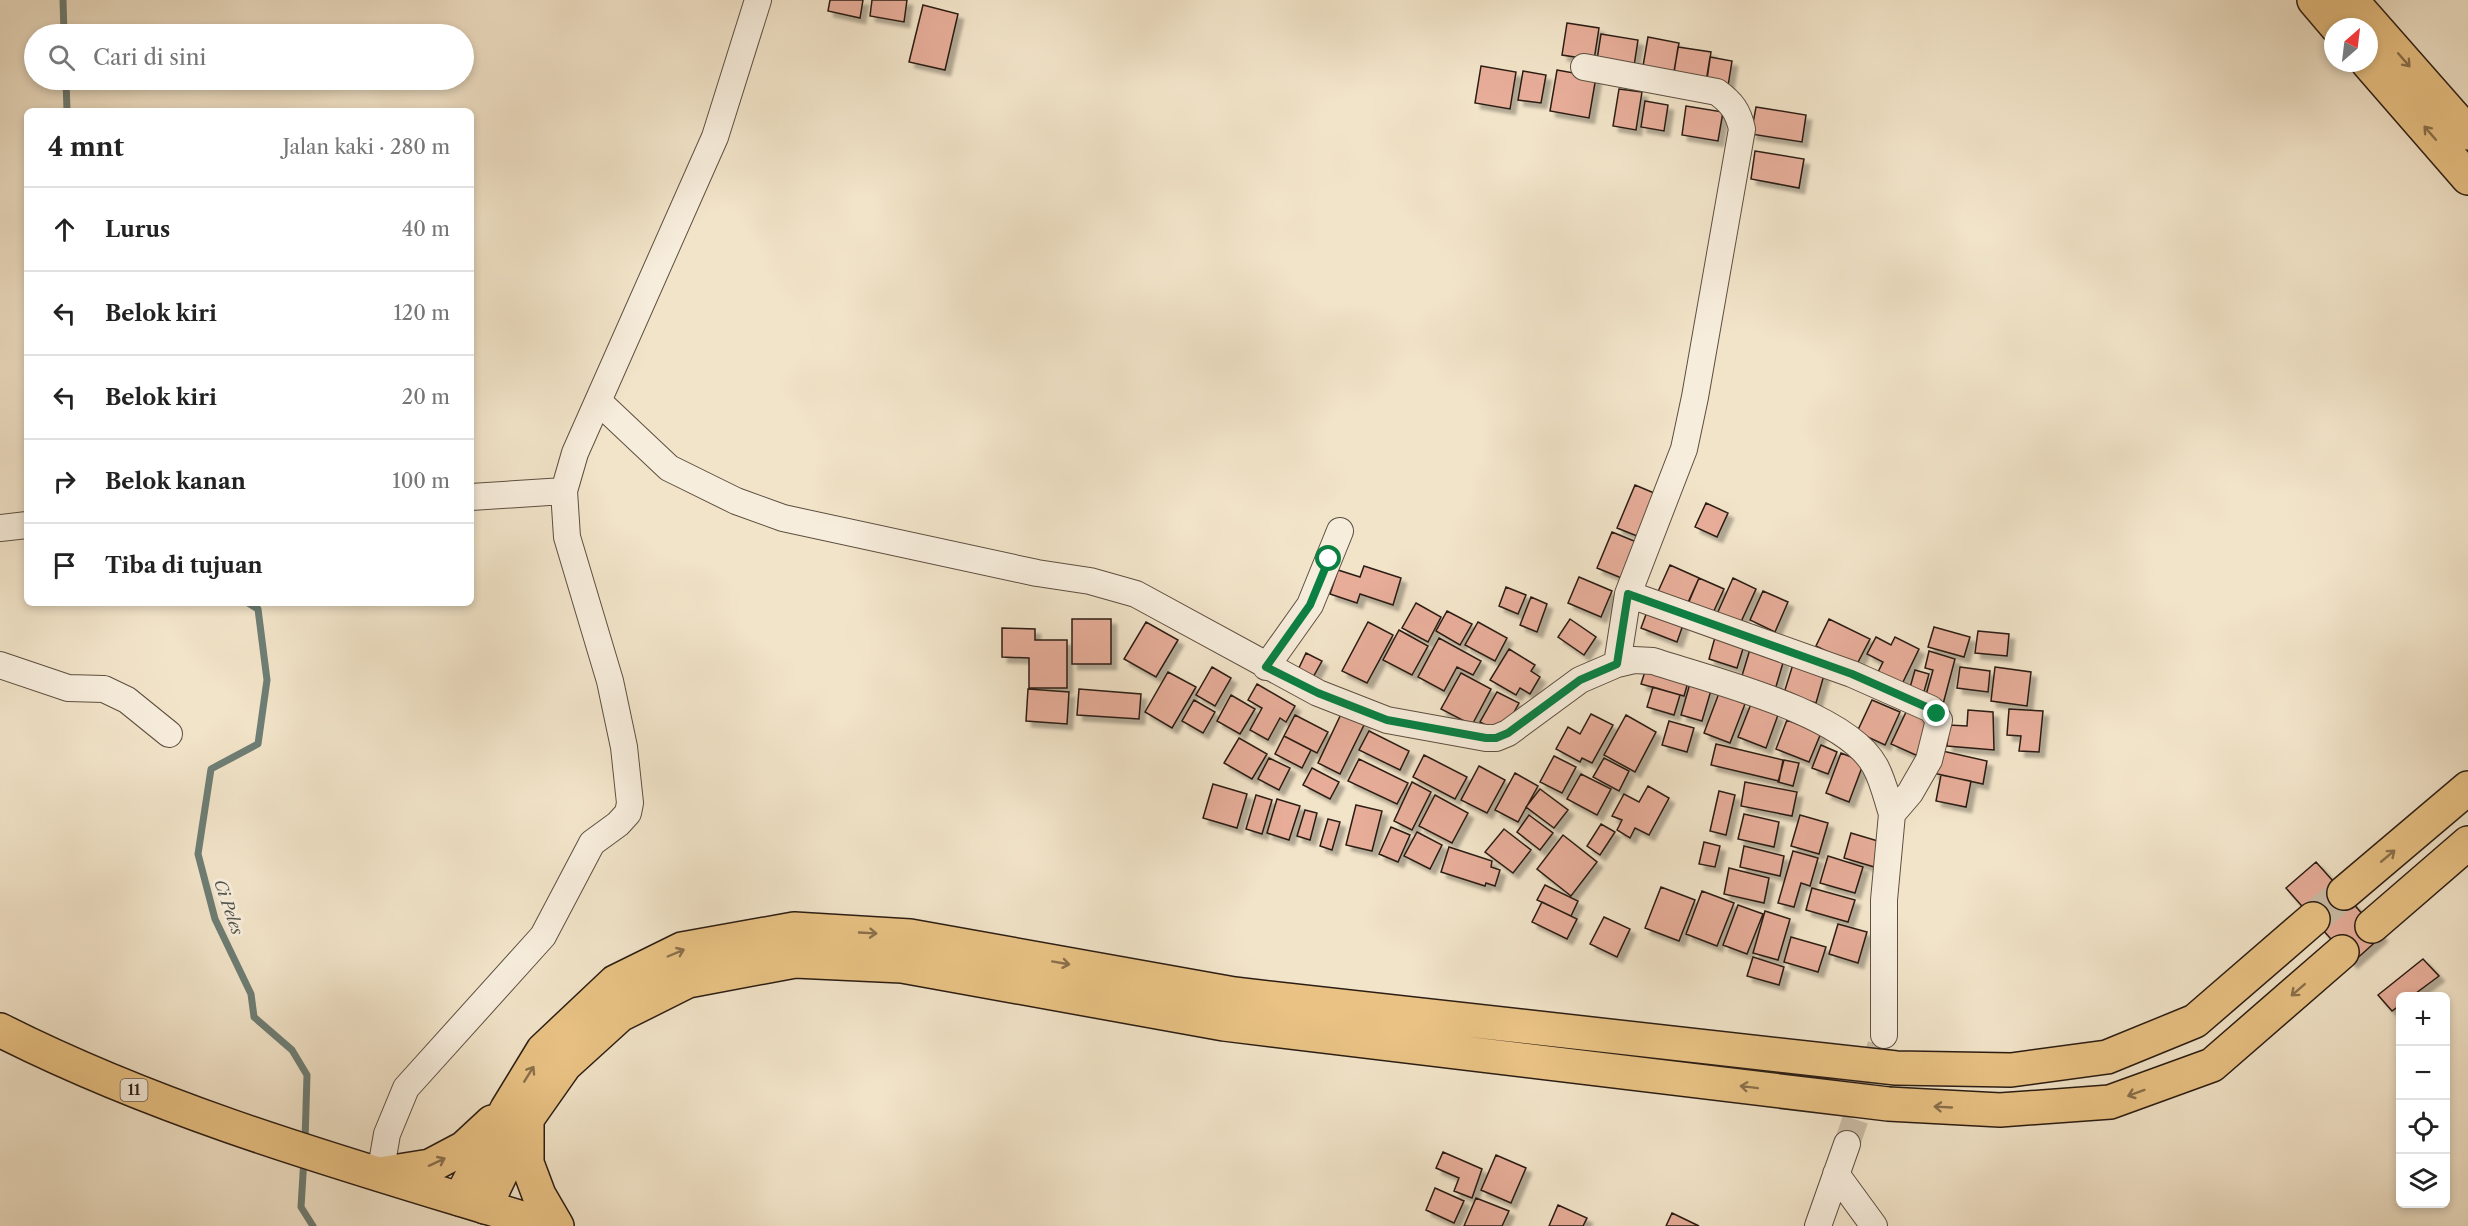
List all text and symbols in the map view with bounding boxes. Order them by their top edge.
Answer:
north arrow [2324,18,2378,72]
search box [24,24,474,90]
icon: search [45,41,78,74]
text: Cari di sini [93,44,206,71]
one-way arrow [2397,52,2411,67]
one-way arrow [2423,126,2437,141]
text: 4 mnt [48,131,124,163]
text: Jalan kaki · 280 m [283,135,450,159]
icon: ahead [48,213,81,246]
text: Lurus [105,216,170,243]
text: 40 m [402,217,450,241]
icon: left [48,297,81,330]
text: Belok kiri [105,300,217,327]
text: 120 m [393,301,450,325]
icon: left [48,381,81,414]
text: Belok kiri [105,384,217,411]
text: 20 m [402,385,450,409]
icon: right [48,465,81,498]
text: Belok kanan [105,468,246,495]
text: 100 m [392,469,450,493]
route start [1315,545,1341,571]
icon: arrive [48,549,81,582]
text: Tiba di tujuan [105,552,263,579]
route end [1923,700,1949,726]
one-way arrow [2380,849,2396,862]
water label: Ci Peles [210,877,248,937]
one-way arrow [858,928,878,939]
one-way arrow [667,947,685,958]
one-way arrow [1051,958,1070,969]
one-way arrow [2291,983,2306,997]
map controls [2396,992,2450,1208]
button: + [2396,992,2450,1046]
button: − [2396,1046,2450,1100]
one-way arrow [523,1066,535,1083]
road number: 11 [120,1079,148,1101]
one-way arrow [1740,1081,1759,1092]
one-way arrow [2127,1088,2146,1099]
button: locate [2396,1100,2450,1154]
one-way arrow [1933,1101,1953,1112]
button: layers [2396,1154,2450,1208]
one-way arrow [428,1155,446,1167]

